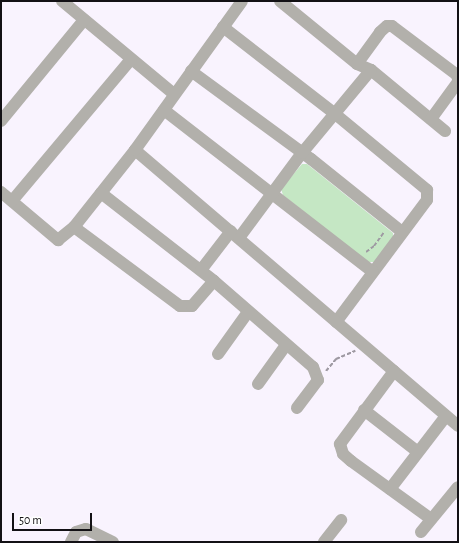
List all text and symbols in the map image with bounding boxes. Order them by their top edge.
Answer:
scale bar [14,505,94,531]
text: 50 m [19,514,42,526]

